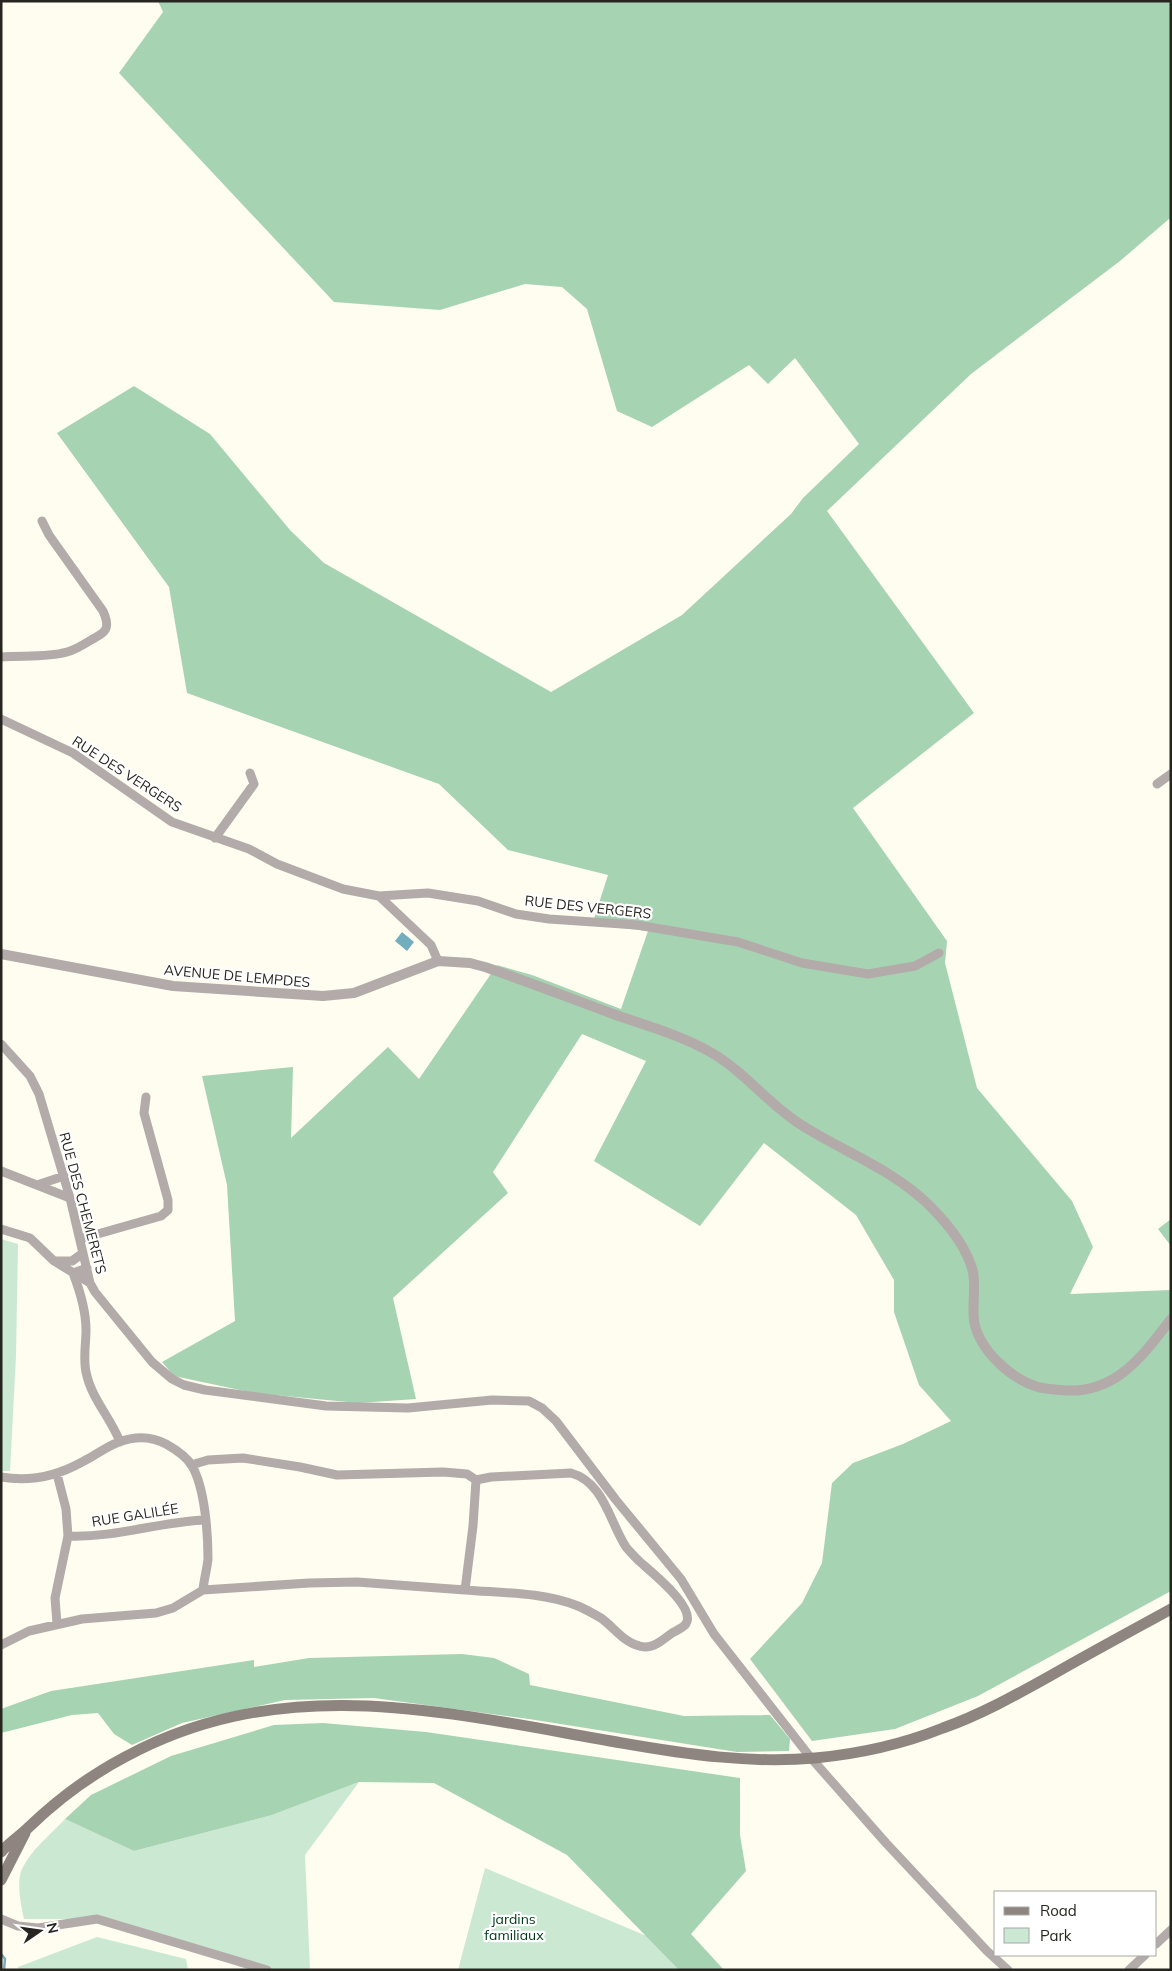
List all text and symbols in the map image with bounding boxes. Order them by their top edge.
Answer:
street label: RUE DES VERGERS [69,732,185,816]
street label: RUE DES VERGERS [524,891,652,923]
street label: AVENUE DE LEMPDES [163,961,311,991]
street label: RUE DES CHEMERETS [55,1130,111,1276]
street label: RUE GALILÉE [90,1499,180,1531]
legend [994,1891,1157,1956]
text: Road [1040,1901,1077,1920]
north arrow [15,1906,65,1956]
park label: jardins familiaux [484,1910,544,1944]
text: N [43,1921,63,1935]
text: Park [1040,1926,1072,1945]

